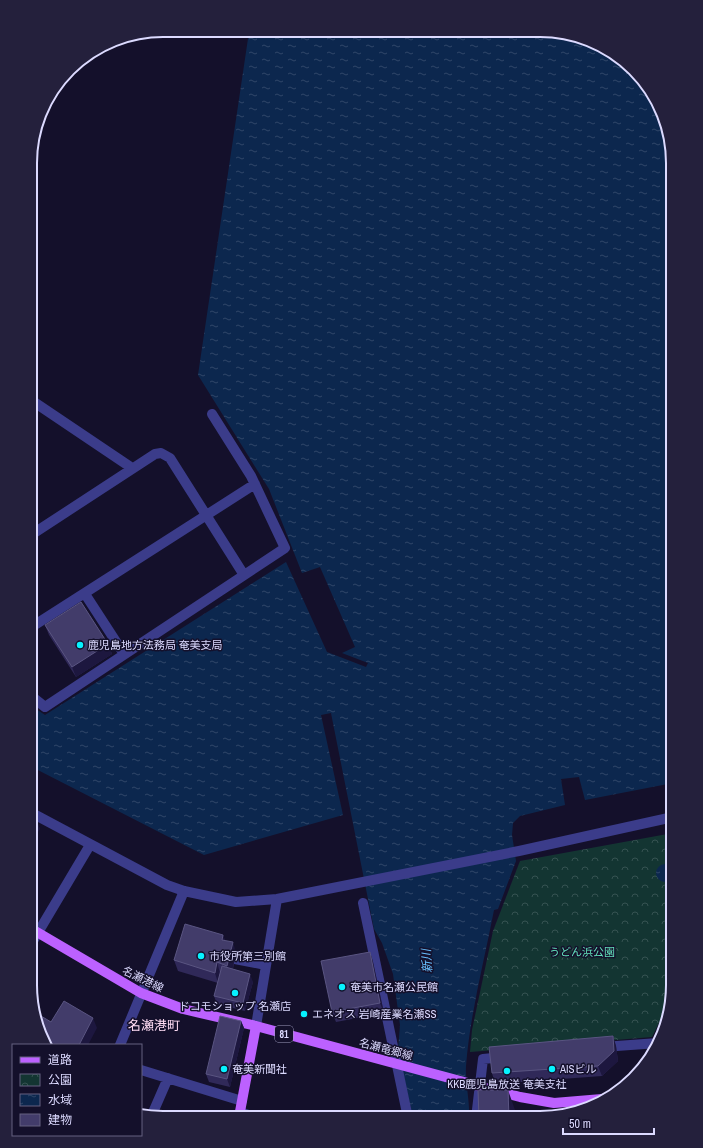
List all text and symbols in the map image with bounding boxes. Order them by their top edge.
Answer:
place label: 鹿児島地方法務局 奄美支局 [88,638,223,652]
marker: 鹿児島地方法務局 奄美支局 [75,640,85,650]
park label: うどん浜公園 [549,945,615,959]
water label: 新川 [418,946,436,974]
place label: 市役所第三別館 [209,949,286,963]
marker: 市役所第三別館 [196,951,206,961]
street label: 名瀬港線 [120,963,166,995]
place label: 奄美市名瀬公民館 [350,980,438,994]
marker: 奄美市名瀬公民館 [337,982,347,992]
marker: ドコモショップ 名瀬店 [230,988,240,998]
place label: ドコモショップ 名瀬店 [179,999,291,1013]
place label: エネオス 岩崎産業名瀬SS [312,1007,437,1021]
marker: エネオス 岩崎産業名瀬SS [299,1009,309,1019]
district label: 名瀬港町 [128,1017,180,1034]
road number: 81 [275,1026,293,1042]
street label: 名瀬竜郷線 [358,1035,414,1063]
legend [12,1044,142,1136]
text: 道路 [48,1052,72,1068]
place label: 奄美新聞社 [232,1062,287,1076]
place label: AISビル [559,1062,597,1076]
marker: 奄美新聞社 [219,1064,229,1074]
marker: AISビル [547,1064,557,1074]
marker: KKB鹿児島放送 奄美支社 [502,1066,512,1076]
text: 公園 [48,1072,72,1088]
place label: KKB鹿児島放送 奄美支社 [447,1077,567,1091]
text: 水域 [48,1092,72,1108]
scale bar [563,1110,654,1136]
text: 建物 [48,1112,72,1128]
text: 50 m [569,1116,591,1132]

